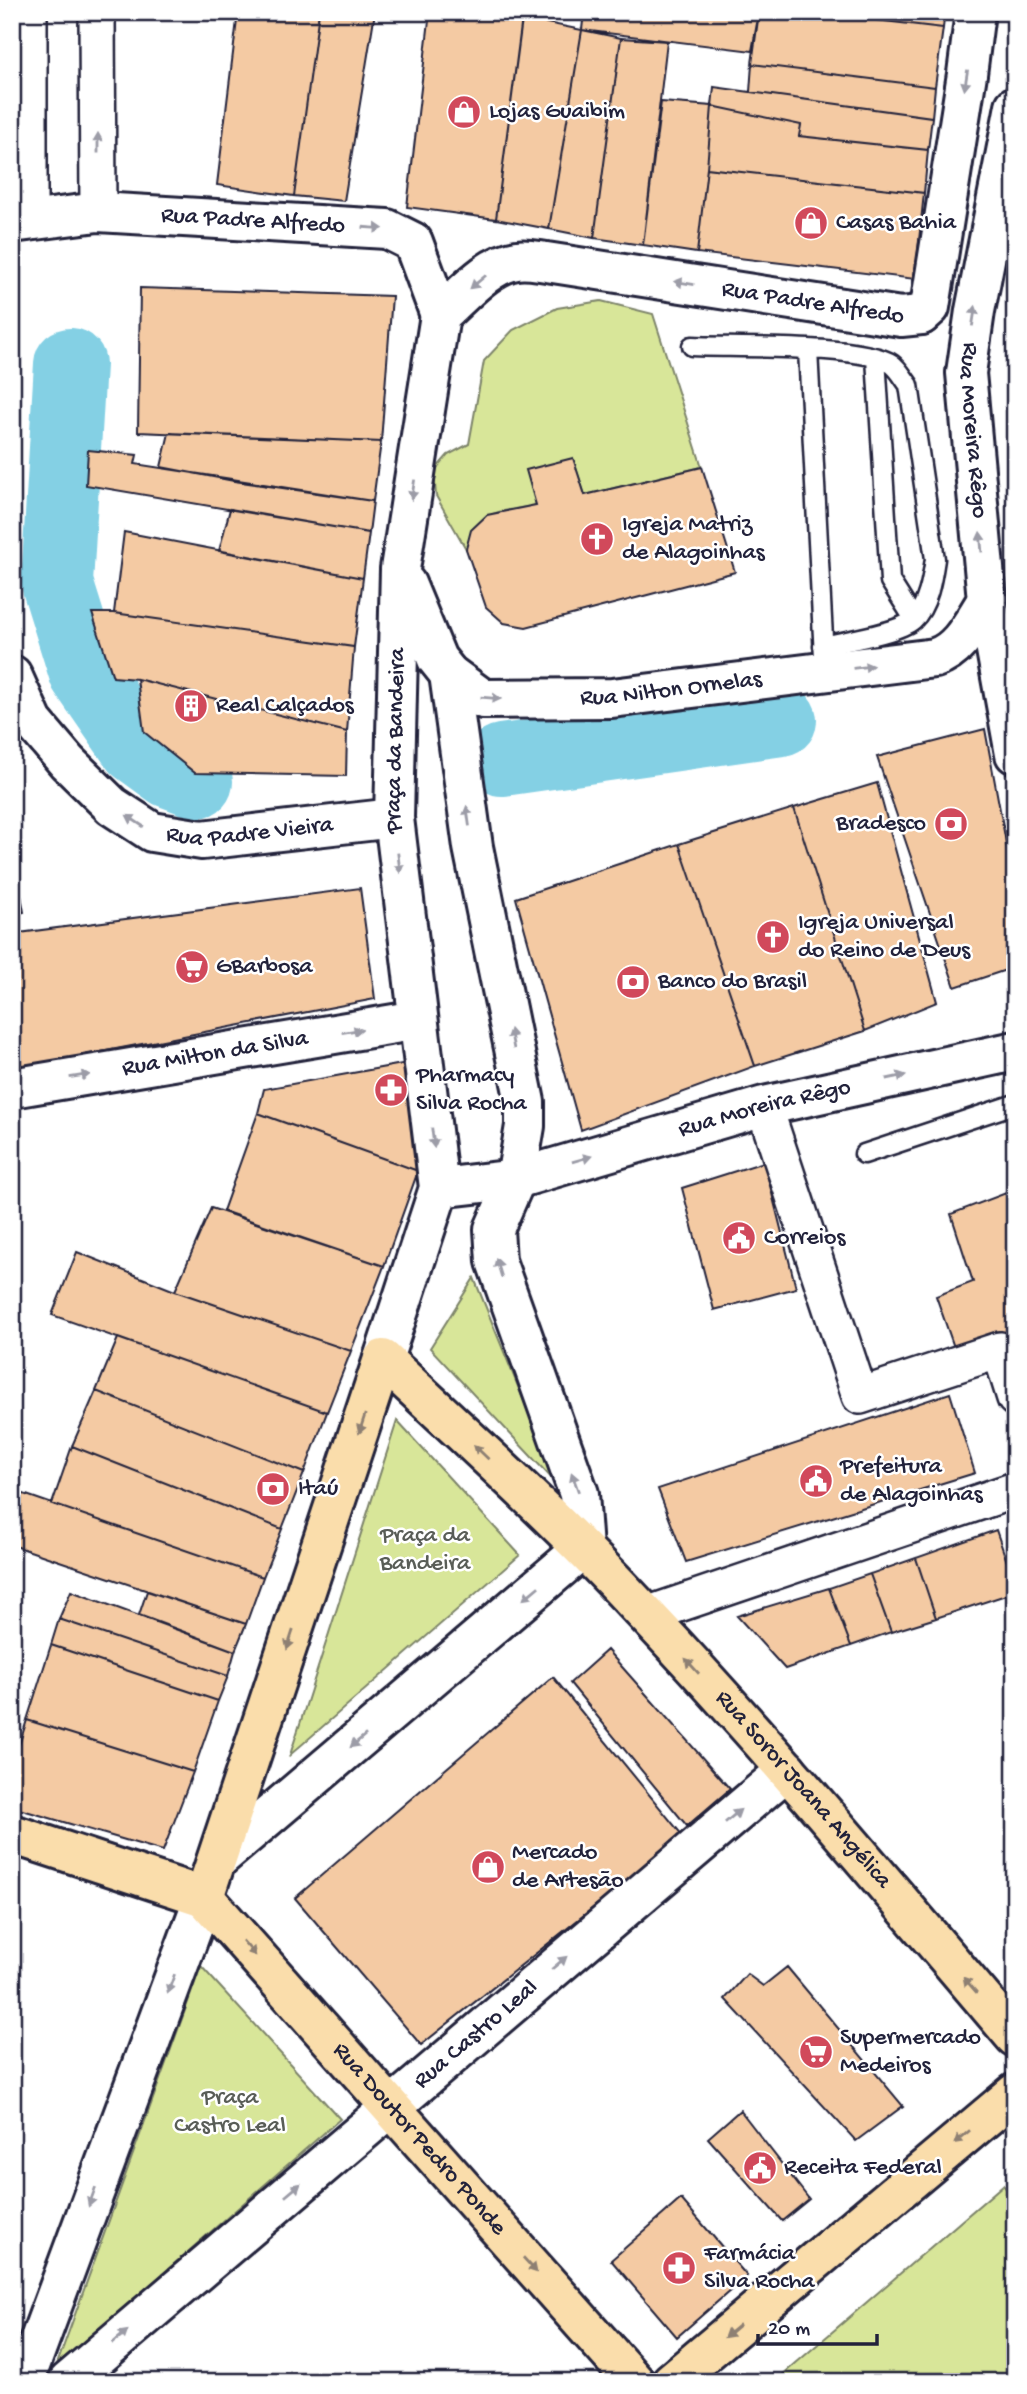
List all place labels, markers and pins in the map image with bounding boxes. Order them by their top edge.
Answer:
shop icon: Lojas Guaibim [445,93,483,131]
place label: Lojas Guaibim [489,98,625,127]
shop icon: Casas Bahia [792,204,830,242]
place label: Casas Bahia [836,209,957,238]
place label: Igreja Matriz de Alagoinhas [622,511,766,568]
church icon: Igreja Matriz de Alagoinhas [578,520,616,558]
building icon: Real Calçados [172,687,210,725]
place label: Real Calçados [216,692,355,721]
bank icon: Bradesco [932,805,970,843]
place label: Bradesco [835,810,926,839]
place label: Igreja Universal do Reino de Deus [798,909,971,966]
church icon: Igreja Universal do Reino de Deus [754,918,792,956]
supermarket icon: GBarbosa [173,948,211,986]
place label: GBarbosa [216,953,313,982]
bank icon: Banco do Brasil [614,963,652,1001]
place label: Banco do Brasil [657,968,807,997]
place label: Pharmacy Silva Rocha [415,1062,527,1119]
pharmacy icon: Pharmacy Silva Rocha [372,1071,410,1109]
public building icon: Correios [720,1219,758,1257]
place label: Correios [764,1224,847,1253]
place label: Prefeitura de Alagoinhas [839,1453,984,1510]
public building icon: Prefeitura de Alagoinhas [797,1462,835,1500]
bank icon: Itaú [254,1470,292,1508]
place label: Itaú [298,1475,338,1504]
place label: Mercado de Artesão [512,1839,624,1896]
shop icon: Mercado de Artesão [469,1848,507,1886]
place label: Supermercado Medeiros [840,2024,981,2081]
supermarket icon: Supermercado Medeiros [797,2033,835,2071]
public building icon: Receita Federal [741,2149,779,2187]
place label: Receita Federal [784,2154,942,2183]
place label: Farmácia Silva Rocha [703,2240,815,2297]
pharmacy icon: Farmácia Silva Rocha [660,2249,698,2287]

